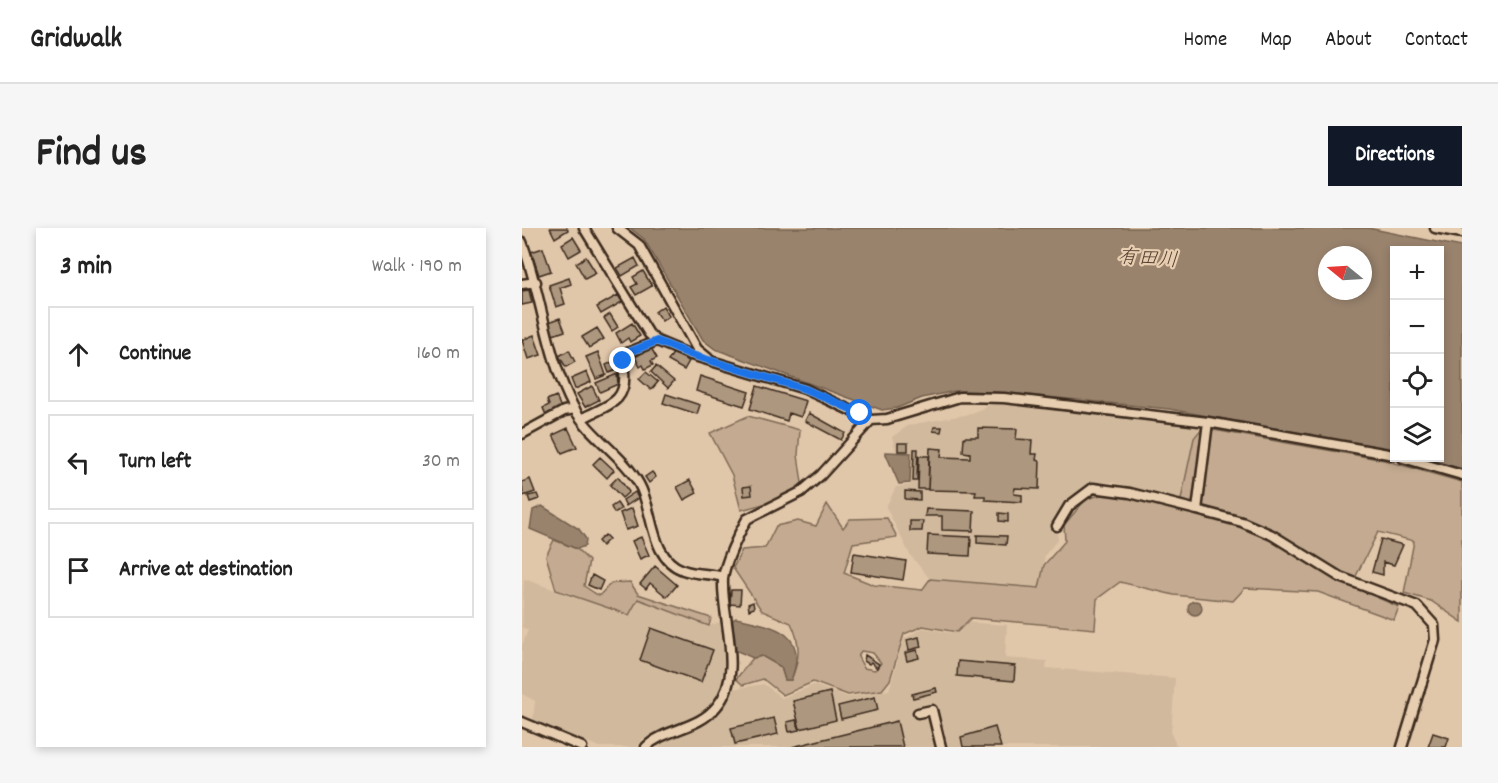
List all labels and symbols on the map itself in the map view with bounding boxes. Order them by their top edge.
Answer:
water label: 有田川 [1117,244,1179,276]
north arrow [1318,246,1372,300]
route end [609,347,635,373]
route start [846,399,872,425]

